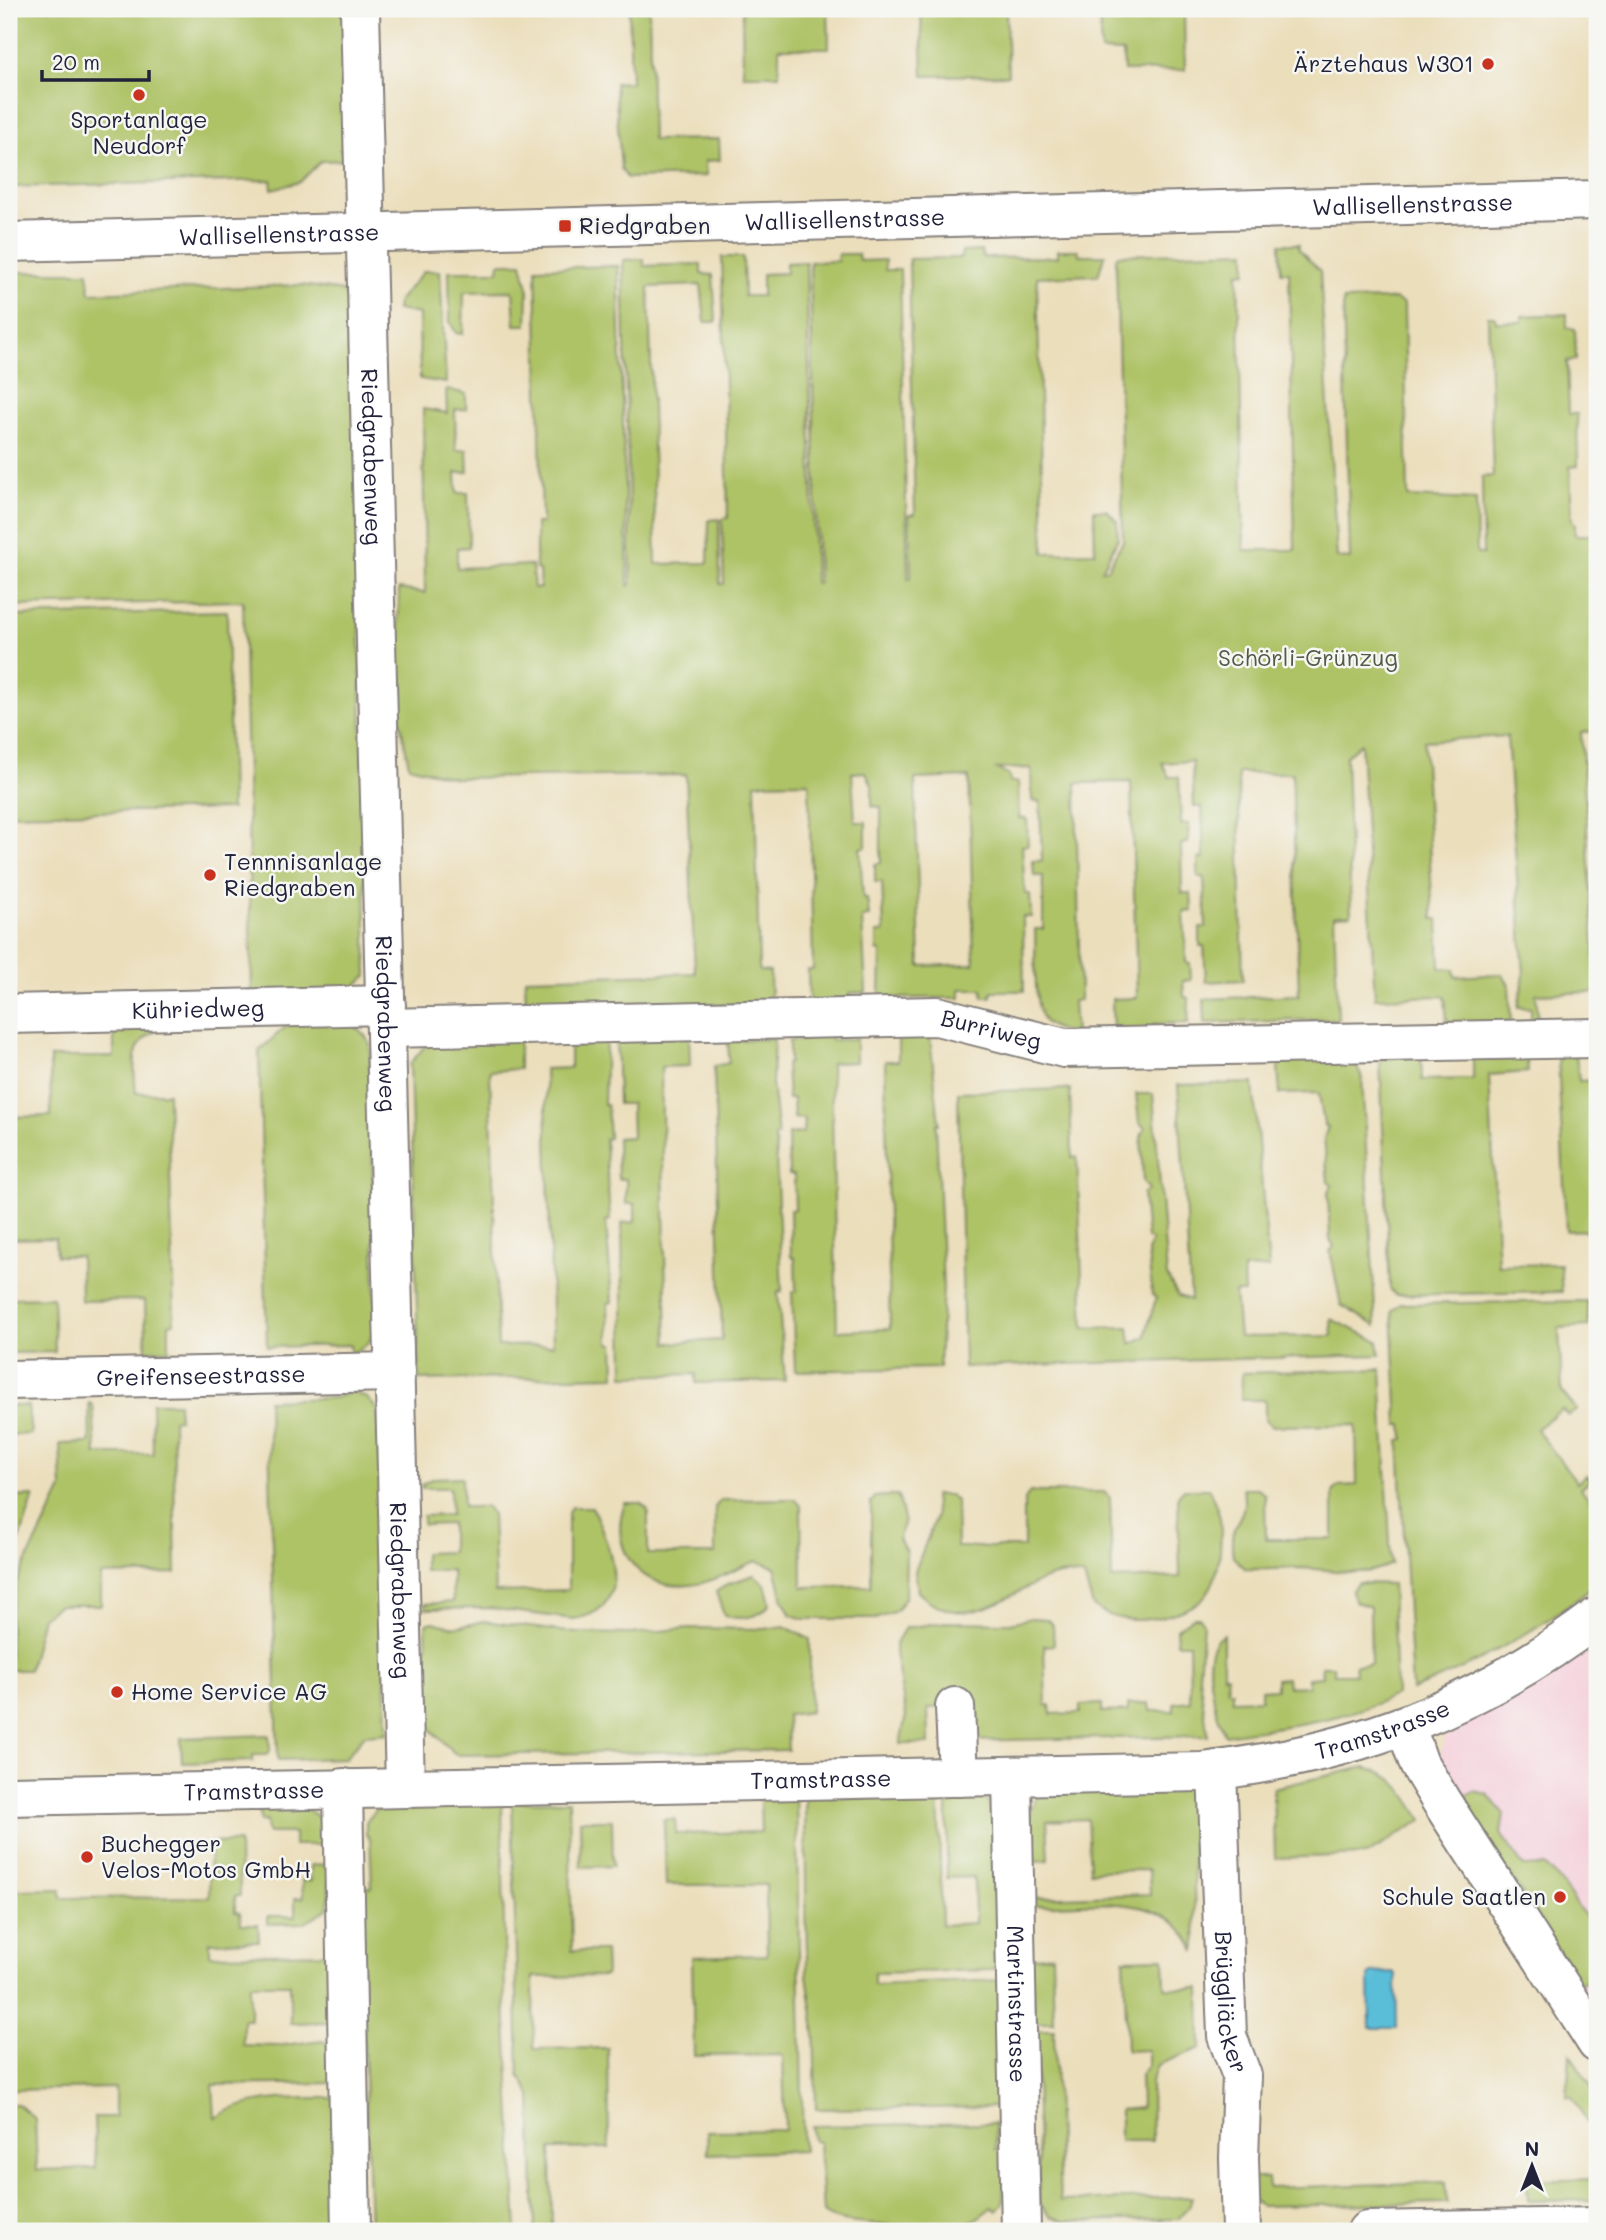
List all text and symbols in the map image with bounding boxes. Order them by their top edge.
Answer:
scale bar [42,38,149,82]
text: 20 m [52,48,100,75]
place label: Ärztehaus W301 [1293,48,1474,78]
marker: Ärztehaus W301 [1480,56,1496,72]
marker: Sportanlage Neudorf [131,87,147,103]
place label: Sportanlage Neudorf [70,104,208,160]
street label: Wallisellenstrasse [1312,186,1513,222]
street label: Wallisellenstrasse [744,201,946,237]
place label: Riedgraben [579,210,710,240]
street label: Wallisellenstrasse [178,216,380,252]
marker: Riedgraben [557,218,573,234]
street label: Riedgrabenweg [355,368,390,546]
park label: Schörli-Grünzug [1218,642,1398,672]
place label: Tennnisanlage Riedgraben [224,846,382,902]
marker: Tennnisanlage Riedgraben [202,867,218,883]
street label: Riedgrabenweg [369,935,404,1112]
street label: Kühriedweg [131,992,264,1025]
street label: Burriweg [938,1002,1045,1056]
street label: Greifenseestrasse [96,1358,306,1392]
street label: Riedgrabenweg [384,1502,418,1679]
place label: Home Service AG [131,1676,327,1706]
marker: Home Service AG [109,1684,125,1700]
street label: Tramstrasse [1312,1692,1454,1766]
street label: Tramstrasse [750,1762,892,1795]
street label: Tramstrasse [183,1774,325,1806]
place label: Buchegger Velos-Motos GmbH [101,1828,311,1884]
marker: Buchegger Velos-Motos GmbH [79,1849,95,1865]
place label: Schule Saatlen [1382,1881,1546,1911]
marker: Schule Saatlen [1552,1889,1568,1905]
street label: Martinstrasse [1001,1925,1034,2083]
street label: Brüggliäcker [1209,1930,1256,2077]
north arrow [1498,2132,1568,2202]
text: N [1525,2136,1539,2161]

